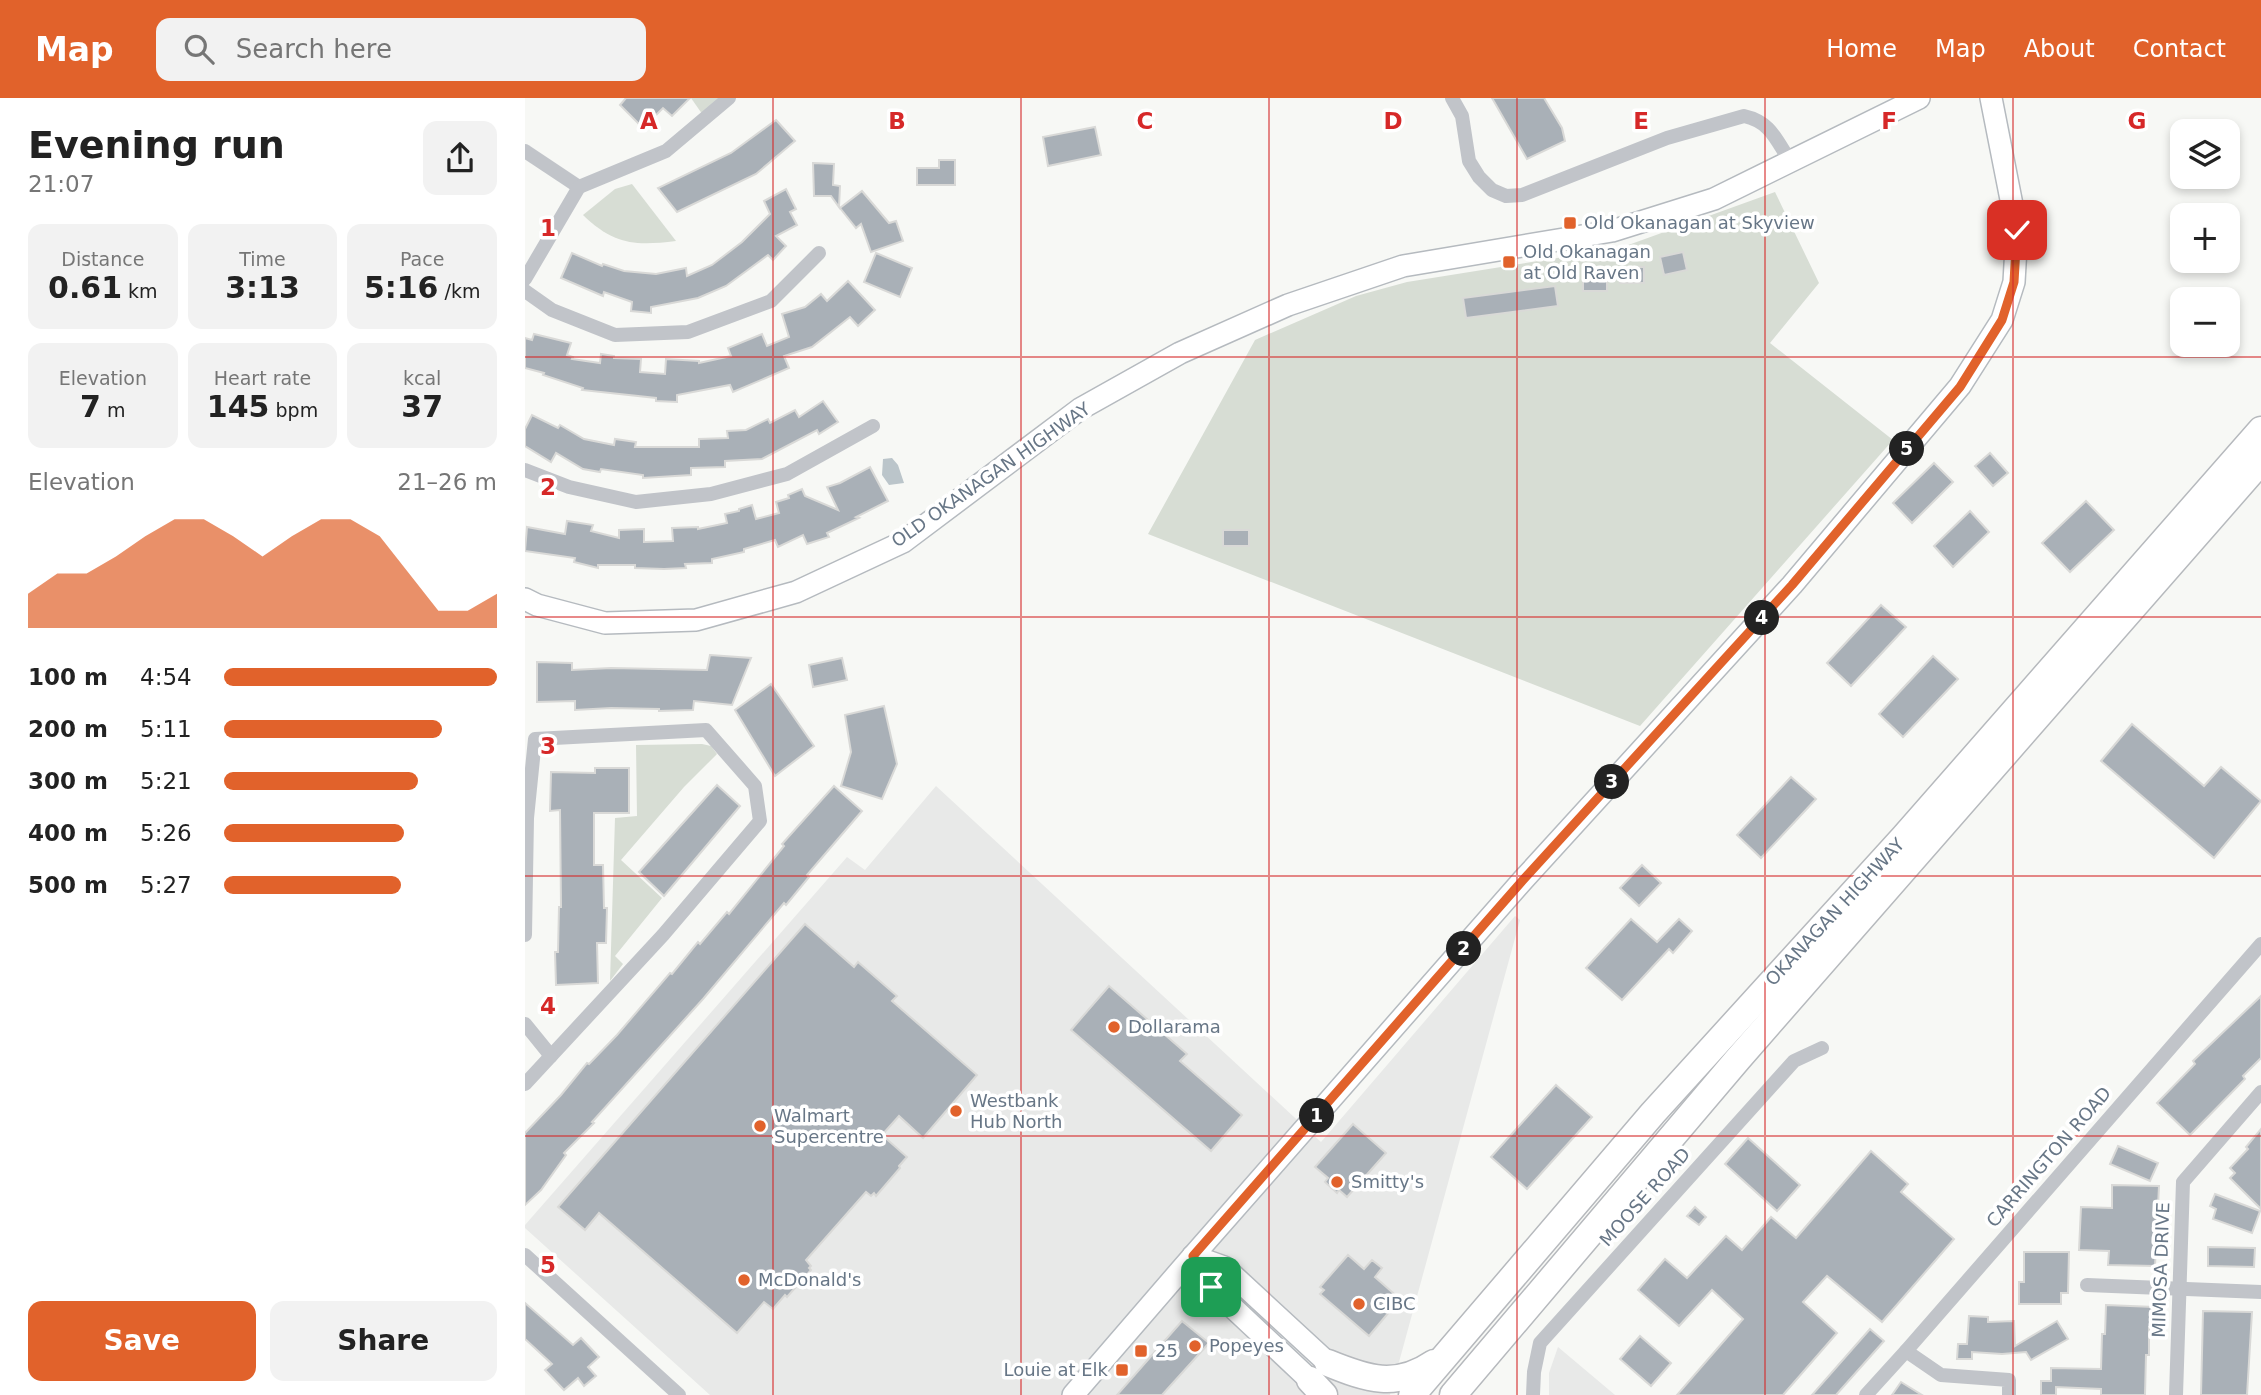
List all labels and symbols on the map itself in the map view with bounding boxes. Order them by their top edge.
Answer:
text: A [640,108,658,134]
text: B [888,108,906,134]
text: C [1137,108,1153,134]
text: D [1383,108,1403,134]
text: E [1633,108,1649,134]
text: F [1881,108,1897,134]
text: G [2128,108,2146,134]
pin [1987,200,2047,260]
place label: Old Okanagan at Skyview [1584,212,1815,233]
text: 1 [540,215,556,241]
marker: Old Okanagan at Skyview [1562,215,1578,231]
place label: Old Okanagan at Old Raven [1523,241,1651,283]
marker: Old Okanagan at Old Raven [1501,254,1517,270]
street label: OLD OKANAGAN HIGHWAY [887,397,1095,551]
pin: 5 [1889,432,1925,466]
text: 2 [540,474,556,500]
pin: 4 [1745,601,1779,636]
text: 3 [540,733,556,759]
pin: 3 [1595,764,1629,800]
street label: OKANAGAN HIGHWAY [1761,833,1909,990]
pin: 2 [1447,932,1481,966]
text: 4 [540,993,556,1019]
place label: Dollarama [1128,1016,1221,1037]
marker: Dollarama [1106,1019,1122,1035]
street label: CARRINGTON ROAD [1982,1082,2115,1231]
place label: Westbank Hub North [970,1090,1062,1132]
pin: 1 [1299,1098,1335,1134]
marker: Westbank Hub North [948,1103,964,1119]
place label: Walmart Supercentre [774,1105,884,1147]
marker: Walmart Supercentre [752,1118,768,1134]
street label: MOOSE ROAD [1595,1143,1694,1250]
place label: Smitty's [1351,1171,1424,1192]
marker: Smitty's [1329,1174,1345,1190]
street label: MIMOSA DRIVE [2148,1202,2173,1338]
text: 5 [540,1252,556,1278]
pin [1181,1257,1241,1317]
place label: McDonald's [758,1269,862,1290]
marker: McDonald's [736,1272,752,1288]
place label: CIBC [1373,1293,1415,1314]
marker: CIBC [1351,1296,1367,1312]
place label: Popeyes [1209,1335,1284,1356]
marker: Popeyes [1187,1338,1203,1354]
place label: 25 [1155,1340,1178,1361]
marker: 25 [1133,1343,1149,1359]
place label: Louie at Elk [1003,1359,1109,1380]
marker: Louie at Elk [1114,1362,1130,1378]

